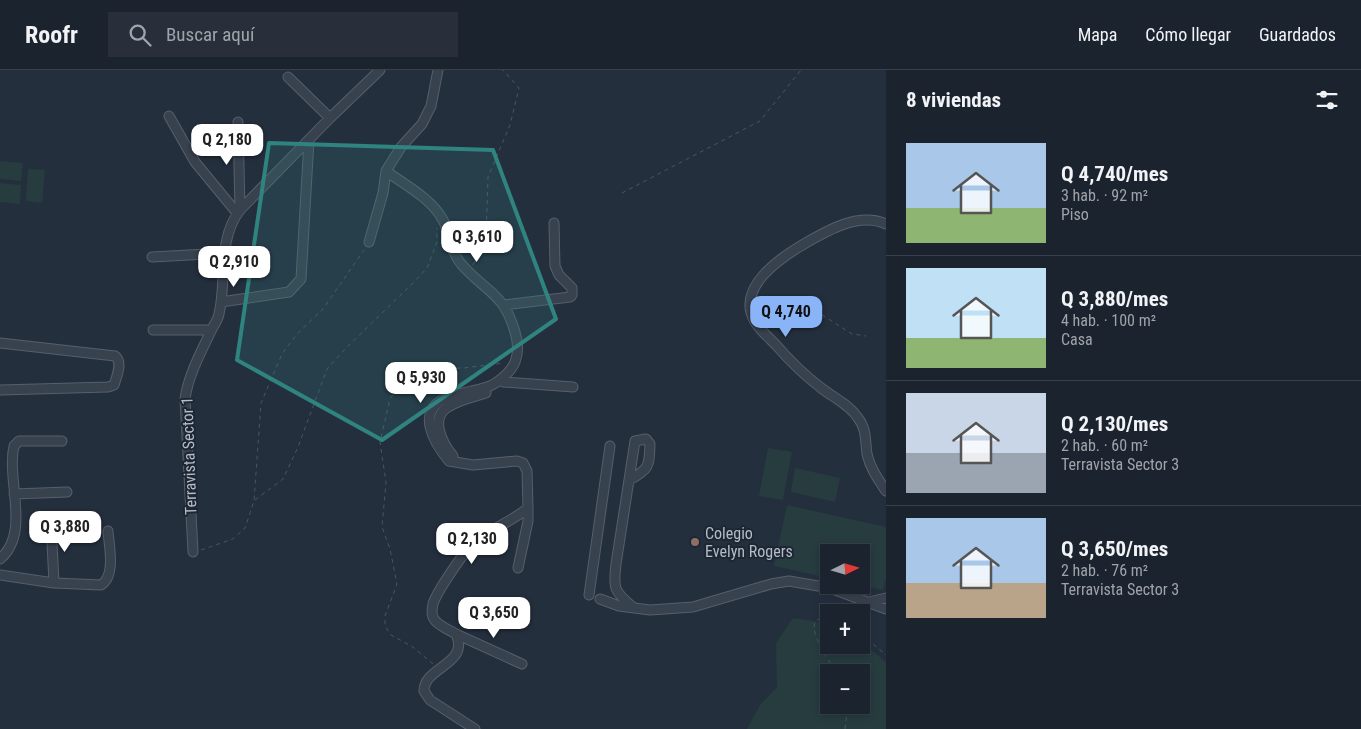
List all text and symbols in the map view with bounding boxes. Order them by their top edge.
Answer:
search box [108,12,458,57]
text: Roofr [25,21,78,49]
icon: search [126,21,154,49]
text: Buscar aquí [166,23,254,46]
text: Mapa [1078,24,1117,45]
text: Cómo llegar [1145,24,1231,45]
text: Guardados [1259,24,1336,45]
icon: filters [1313,86,1341,114]
text: 8 viviendas [906,88,1001,112]
pin: Q 2,180 [181,124,273,166]
text: Q 2,180 [202,130,252,149]
text: Q 4,740/mes [1061,162,1168,186]
icon: home [946,163,1006,223]
text: 3 hab. · 92 m² [1061,186,1148,205]
text: Piso [1061,205,1089,224]
pin: Q 3,610 [431,220,523,263]
text: Q 3,610 [452,227,502,246]
pin: Q 2,910 [188,246,280,288]
text: Q 2,910 [209,252,259,271]
text: Q 3,880/mes [1061,287,1168,311]
icon: home [946,288,1006,348]
pin: Q 4,740 [740,296,832,338]
text: Q 4,740 [761,302,811,321]
text: 4 hab. · 100 m² [1061,311,1156,330]
text: Casa [1061,330,1093,349]
pin: Q 5,930 [375,362,467,404]
text: Q 5,930 [396,368,446,387]
street label: Terravista Sector 1 [177,397,201,515]
text: Q 2,130/mes [1061,412,1168,436]
icon: home [946,413,1006,473]
text: 2 hab. · 60 m² [1061,436,1148,455]
text: Terravista Sector 3 [1061,455,1179,474]
pin: Q 3,880 [19,510,111,553]
text: Q 3,880 [40,517,90,536]
pin: Q 2,130 [426,522,518,565]
place label: Colegio Evelyn Rogers [705,524,793,561]
text: Q 2,130 [447,529,497,548]
marker: Colegio Evelyn Rogers [689,536,701,548]
text: Q 3,650/mes [1061,537,1168,561]
icon: home [946,538,1006,598]
north arrow [820,544,870,594]
map controls [820,544,870,714]
text: 2 hab. · 76 m² [1061,561,1148,580]
text: Terravista Sector 3 [1061,580,1179,599]
pin: Q 3,650 [448,596,540,639]
text: Q 3,650 [469,603,519,622]
button: + [820,604,870,654]
button: − [820,664,870,714]

